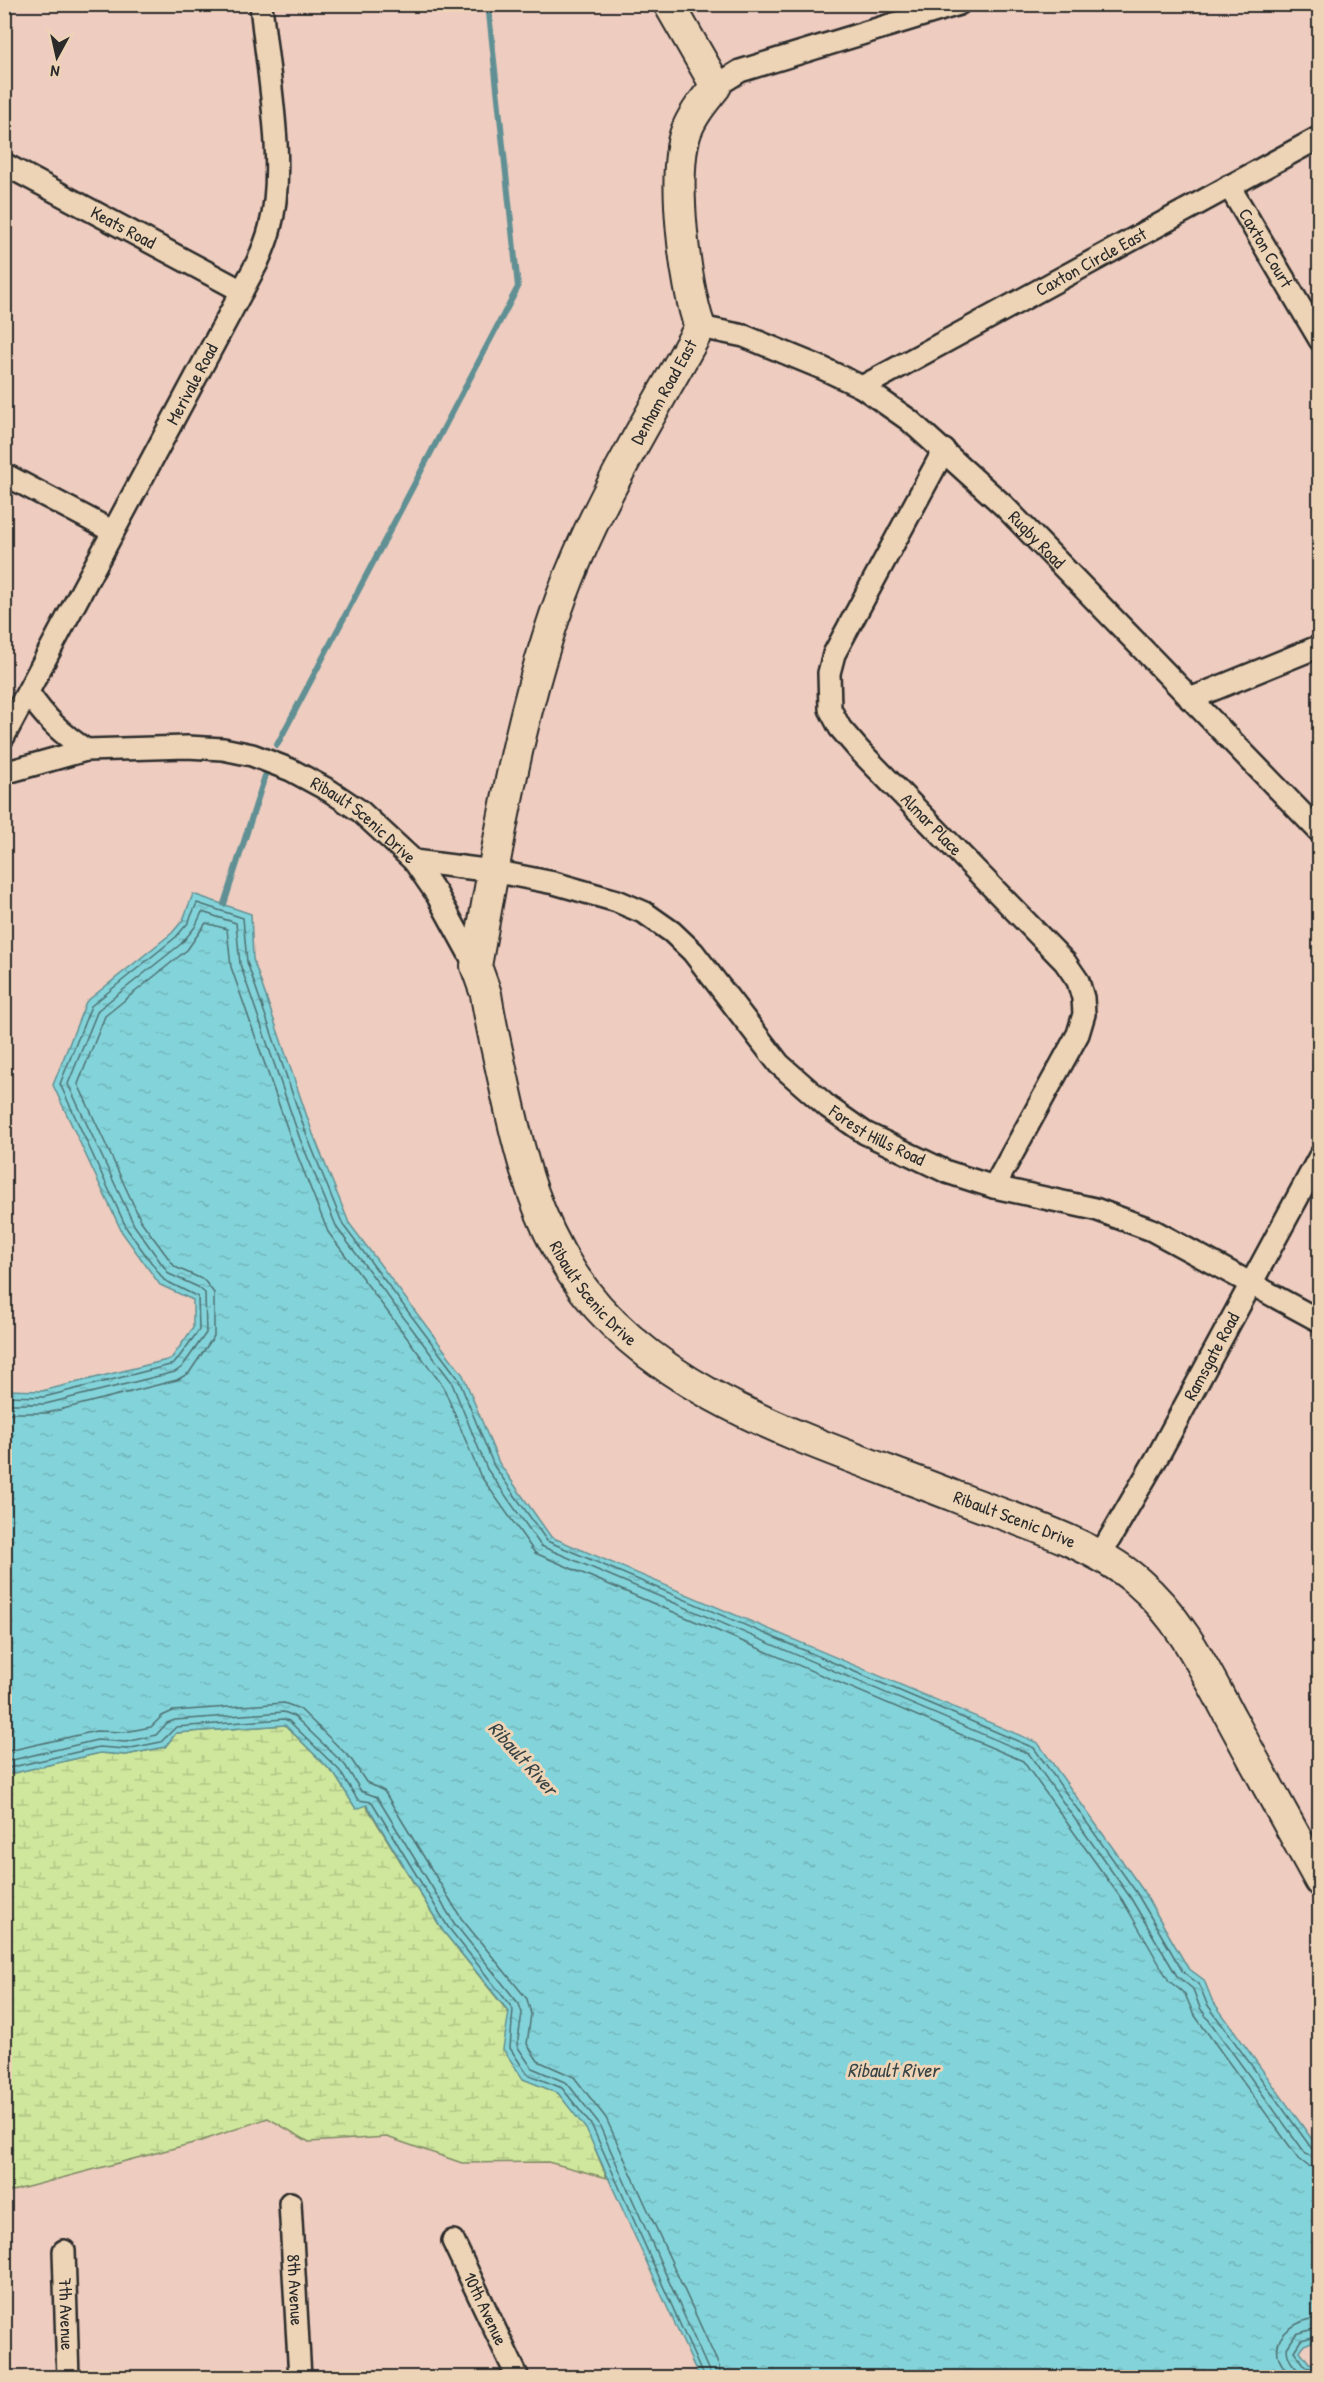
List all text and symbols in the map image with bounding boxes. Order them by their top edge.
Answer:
north arrow [27,27,87,87]
text: N [49,60,61,83]
street label: Keats Road [86,199,160,255]
street label: Caxton Court [1233,203,1300,293]
street label: Caxton Circle East [1031,221,1151,302]
street label: Denham Road East [624,334,703,449]
street label: Merivale Road [160,339,224,429]
street label: Rugby Road [1003,505,1071,574]
street label: Ribault Scenic Drive [306,770,422,869]
street label: Almar Place [895,787,968,861]
street label: Forest Hills Road [824,1098,929,1172]
street label: Ribault Scenic Drive [544,1236,643,1352]
street label: Ramsgate Road [1177,1308,1245,1405]
street label: Ribault Scenic Drive [950,1484,1080,1554]
water label: Ribault River [483,1715,566,1802]
water label: Ribault River [847,2056,941,2083]
street label: 8th Avenue [281,2253,310,2326]
street label: 10th Avenue [458,2268,514,2349]
street label: 7th Avenue [53,2277,80,2351]

